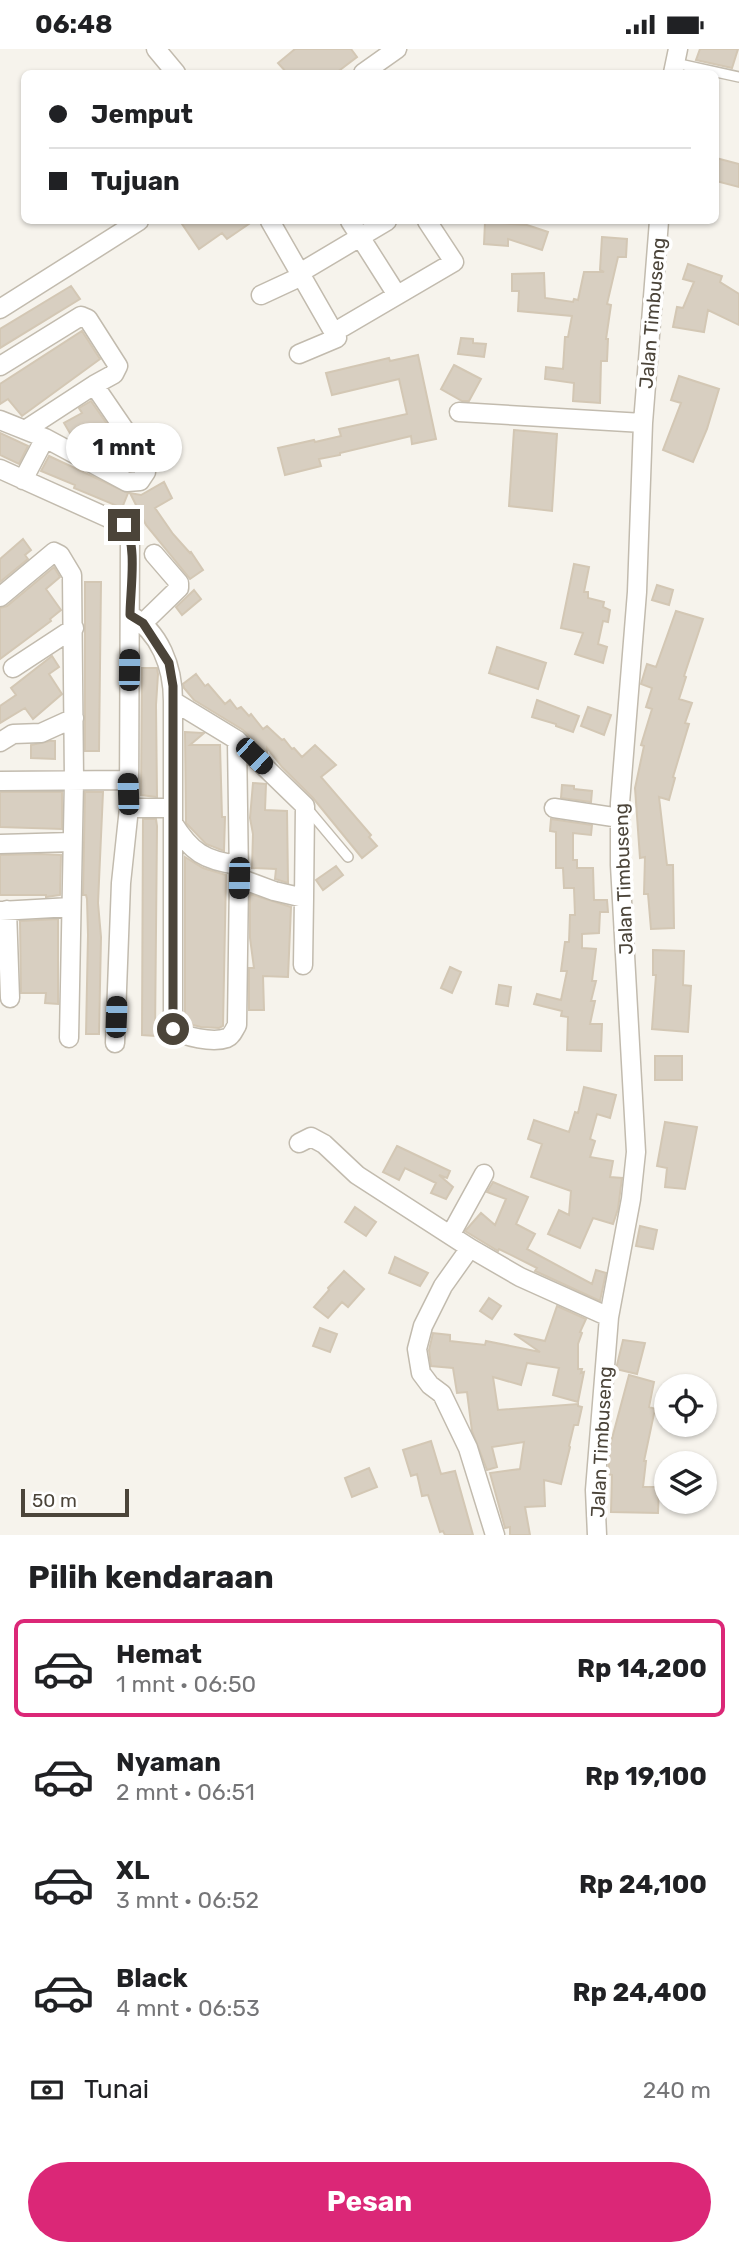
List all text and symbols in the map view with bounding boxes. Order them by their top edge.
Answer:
text: 06:48 [35,9,113,40]
text: Jemput [91,99,193,130]
text: Tujuan [91,166,180,197]
street label: Jalan Timbuseng [634,237,671,390]
callout: 1 mnt [66,423,182,473]
text: 1 mnt [93,433,155,461]
route end [108,509,140,541]
car [119,649,140,691]
car [232,734,277,778]
car [117,773,140,815]
street label: Jalan Timbuseng [609,803,638,955]
car [229,857,250,899]
car [105,996,128,1038]
route start [157,1013,189,1045]
street label: Jalan Timbuseng [586,1366,617,1518]
map controls [654,1374,717,1514]
button: locate [654,1374,717,1437]
button: layers [654,1451,717,1514]
scale bar [21,1486,130,1518]
text: 50 m [32,1489,77,1512]
text: Pilih kendaraan [28,1558,274,1596]
icon: car [32,1637,95,1700]
text: Hemat [116,1639,202,1670]
text: Rp 14,200 [577,1653,707,1684]
text: 1 mnt · 06:50 [116,1670,256,1698]
icon: car [32,1745,95,1808]
text: Nyaman [116,1747,221,1778]
text: Rp 19,100 [585,1761,707,1792]
text: 2 mnt · 06:51 [116,1778,255,1806]
icon: car [32,1853,95,1916]
text: XL [116,1855,149,1886]
text: Rp 24,100 [579,1869,707,1900]
text: 3 mnt · 06:52 [116,1886,259,1914]
icon: car [32,1961,95,2024]
text: Black [116,1963,188,1994]
text: Rp 24,400 [573,1977,707,2008]
text: 4 mnt · 06:53 [116,1994,260,2022]
icon: cash [28,2071,66,2109]
text: Tunai [84,2074,149,2105]
text: 240 m [643,2076,711,2104]
button: Pesan [28,2162,711,2242]

